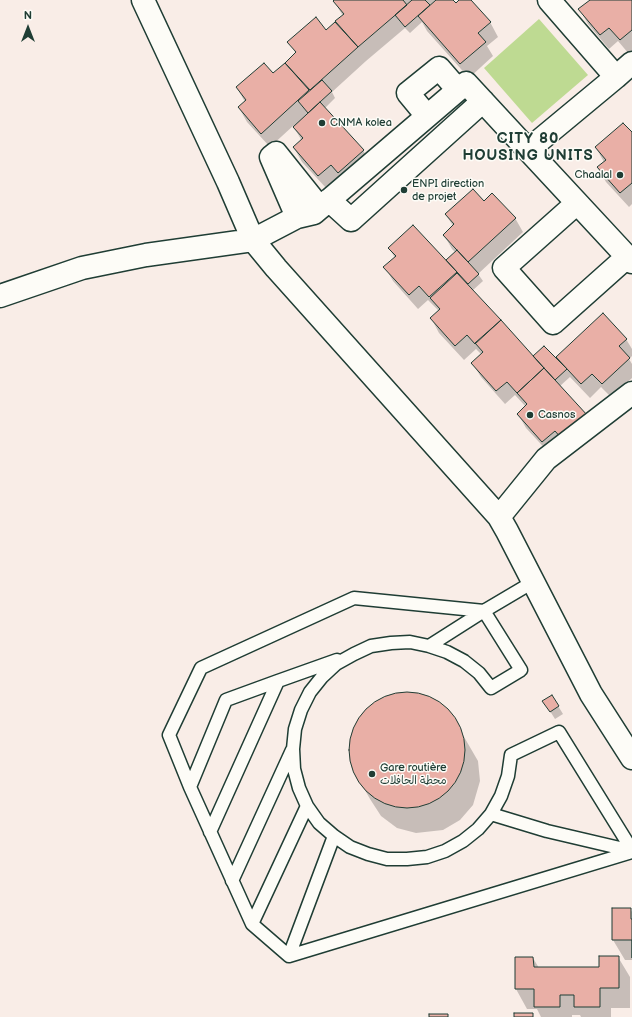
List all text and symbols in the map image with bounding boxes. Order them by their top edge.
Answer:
north arrow [8,8,48,48]
text: N [24,9,32,22]
place label: CNMA kolea [330,116,392,130]
marker: CNMA kolea [317,118,327,128]
district label: CITY 80 HOUSING UNITS [462,130,594,165]
place label: Chaalal [575,168,612,182]
marker: Chaalal [615,170,625,180]
place label: ENPI direction de projet [412,177,484,203]
marker: ENPI direction de projet [399,185,409,195]
place label: Casnos [538,408,575,422]
marker: Casnos [525,410,535,420]
place label: Gare routière محطة الحافلات [380,761,447,787]
marker: Gare routière محطة الحافلات [367,769,377,779]

